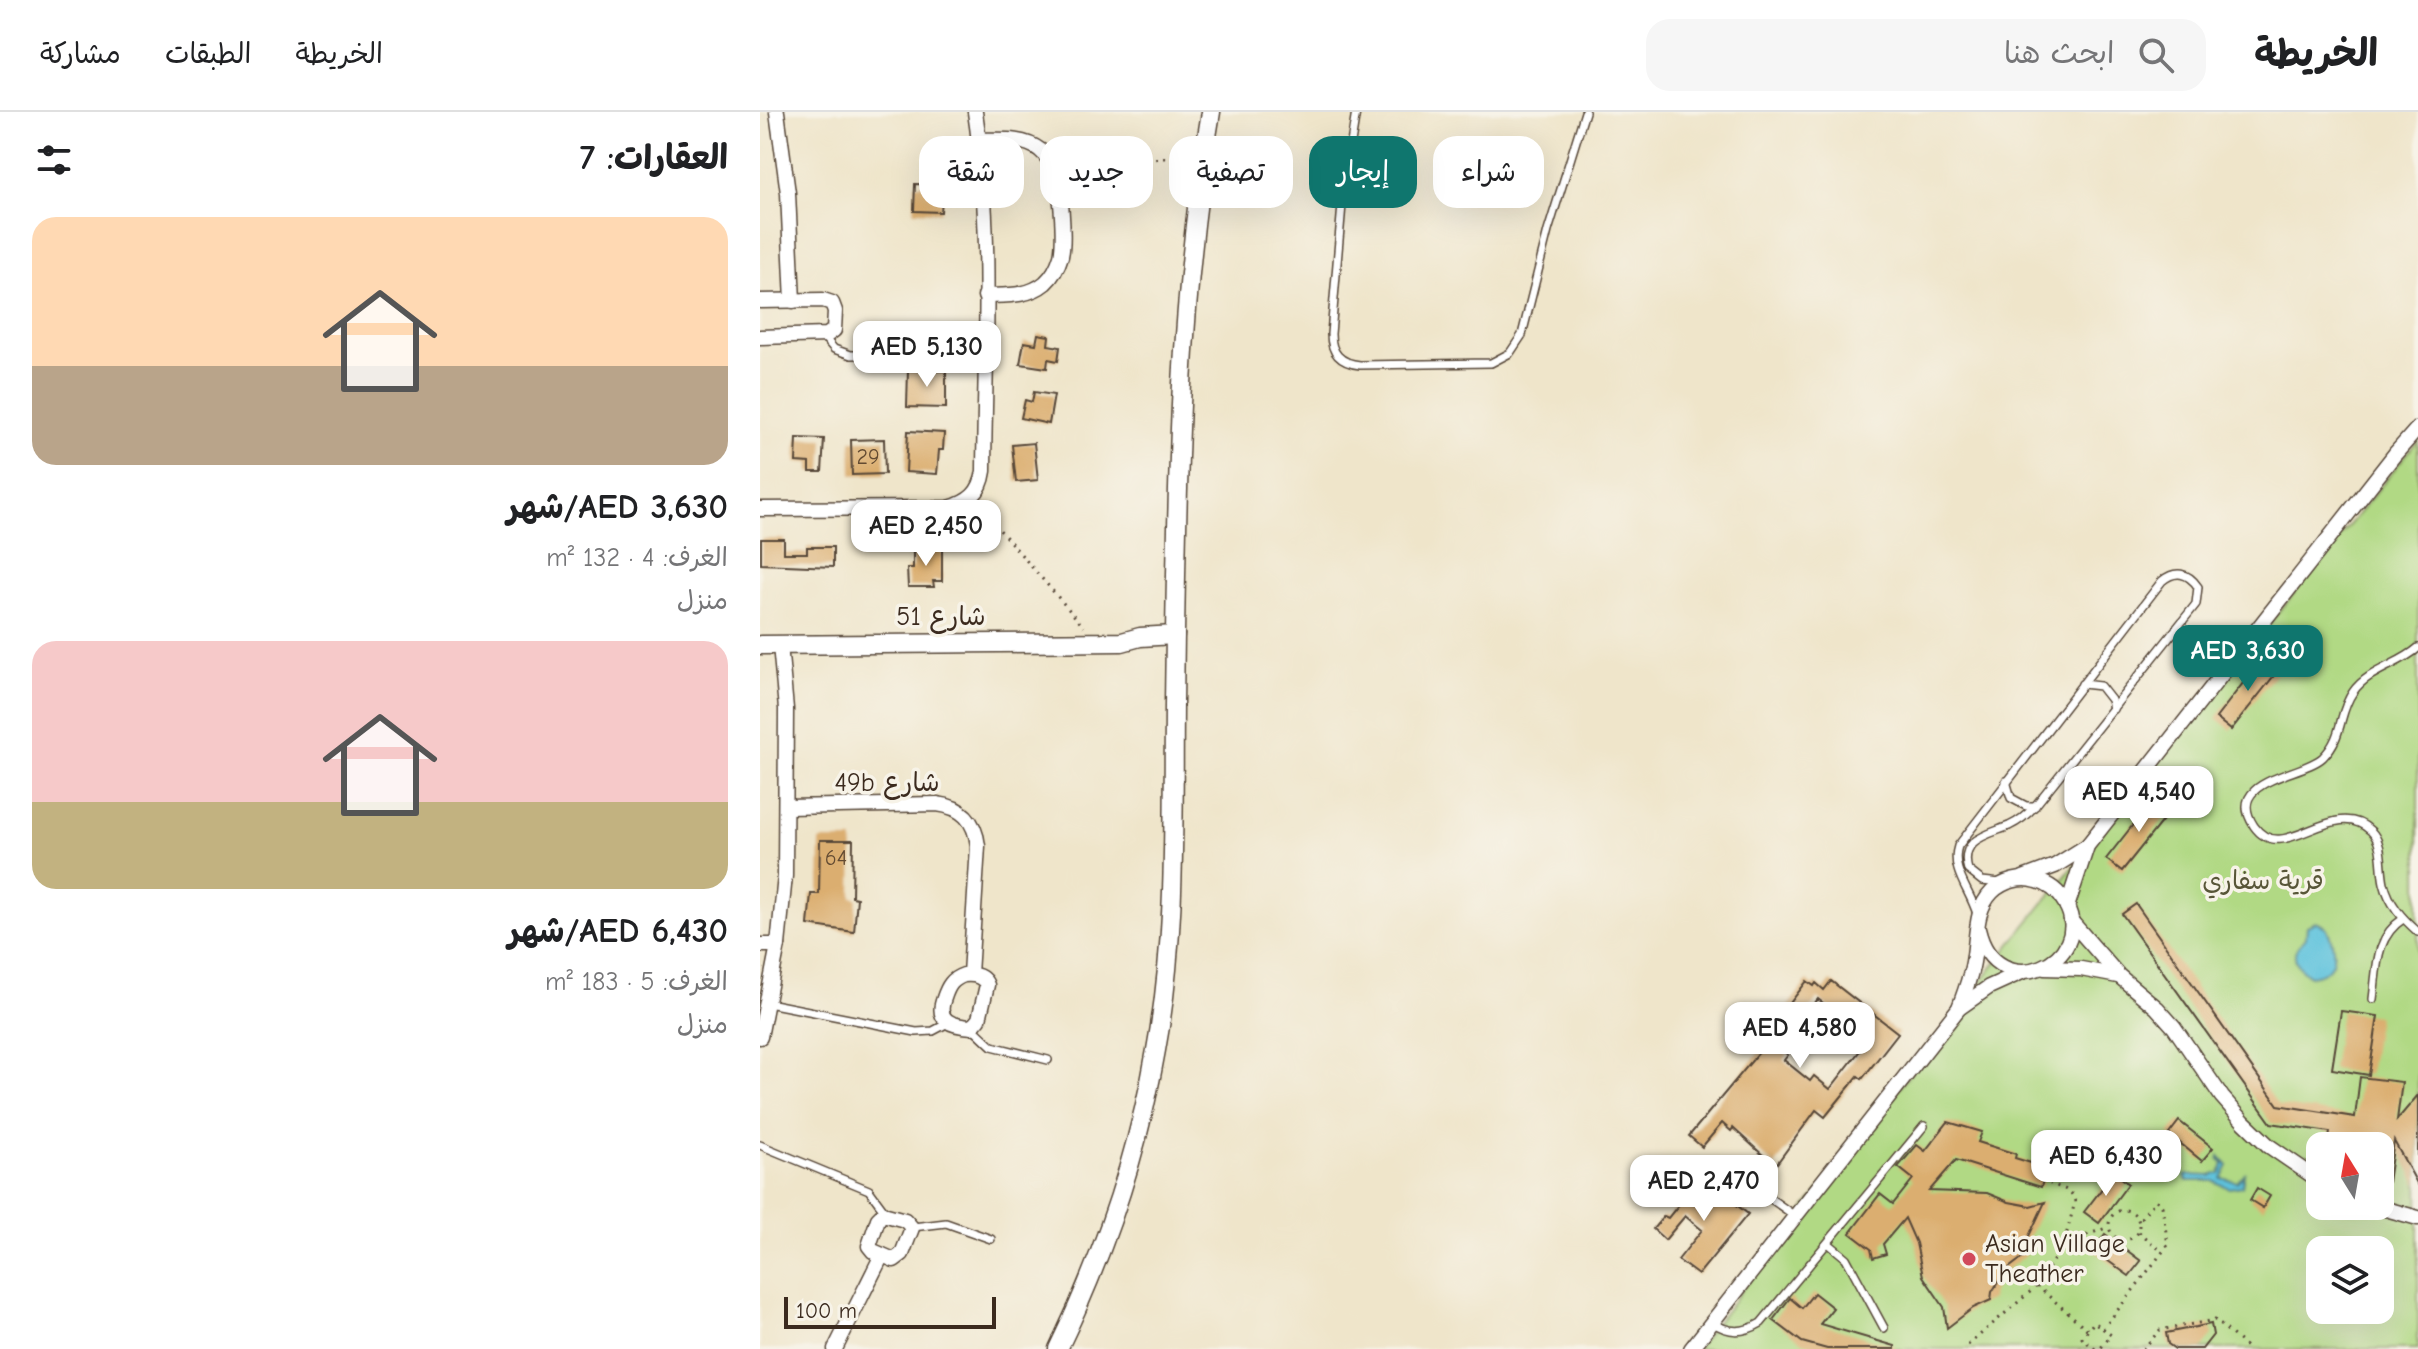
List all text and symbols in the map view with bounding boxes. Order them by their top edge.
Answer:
search box [1646,19,2206,91]
text: الخريطة [2254,32,2378,76]
icon: search [2134,33,2178,77]
text: ابحث هنا [2004,36,2114,71]
text: مشاركة [40,38,121,70]
text: الطبقات [165,38,251,70]
text: الخريطة [295,38,383,70]
chip: شقة [919,136,1024,208]
chip: جديد [1040,136,1153,208]
chip: تصفية [1169,136,1293,208]
chip: إيجار [1309,136,1417,208]
chip: شراء [1433,136,1544,208]
icon: filters [32,138,76,182]
text: العقارات: 7 [580,138,728,178]
icon: home [308,269,452,413]
pin: AED 5,130 [835,321,1019,389]
text: AED 5,130 [871,332,983,362]
house number: 29 [856,444,880,470]
text: AED 3,630/شهر [507,487,728,527]
pin: AED 2,450 [834,500,1018,568]
text: AED 2,450 [869,511,983,541]
text: الغرف: 4 · 132 m² [546,543,728,573]
text: منزل [677,586,728,616]
street label: شارع 51 [896,602,986,634]
pin: AED 3,630 [2156,625,2340,693]
text: AED 3,630 [2191,636,2305,666]
icon: home [308,693,452,837]
pin: AED 4,540 [2047,766,2231,834]
street label: 49b شارع [834,768,940,800]
text: AED 4,540 [2082,777,2196,807]
house number: 64 [825,845,847,871]
park label: قرية سفاري [2202,866,2324,899]
text: AED 6,430/شهر [508,911,728,951]
text: الغرف: 5 · 183 m² [545,967,728,997]
pin: AED 4,580 [1708,1002,1892,1070]
text: منزل [677,1010,728,1040]
text: AED 4,580 [1743,1013,1857,1043]
pin: AED 6,430 [2014,1130,2198,1198]
north arrow [2306,1132,2394,1220]
map controls [2306,1132,2394,1324]
text: AED 6,430 [2049,1141,2163,1171]
pin: AED 2,470 [1612,1155,1796,1223]
text: AED 2,470 [1648,1166,1760,1196]
place label: Asian Village Theather [1985,1229,2125,1289]
button: layers [2306,1236,2394,1324]
marker: Asian Village Theather [1960,1250,1978,1268]
scale bar [784,1293,996,1329]
text: 100 m [796,1298,857,1324]

